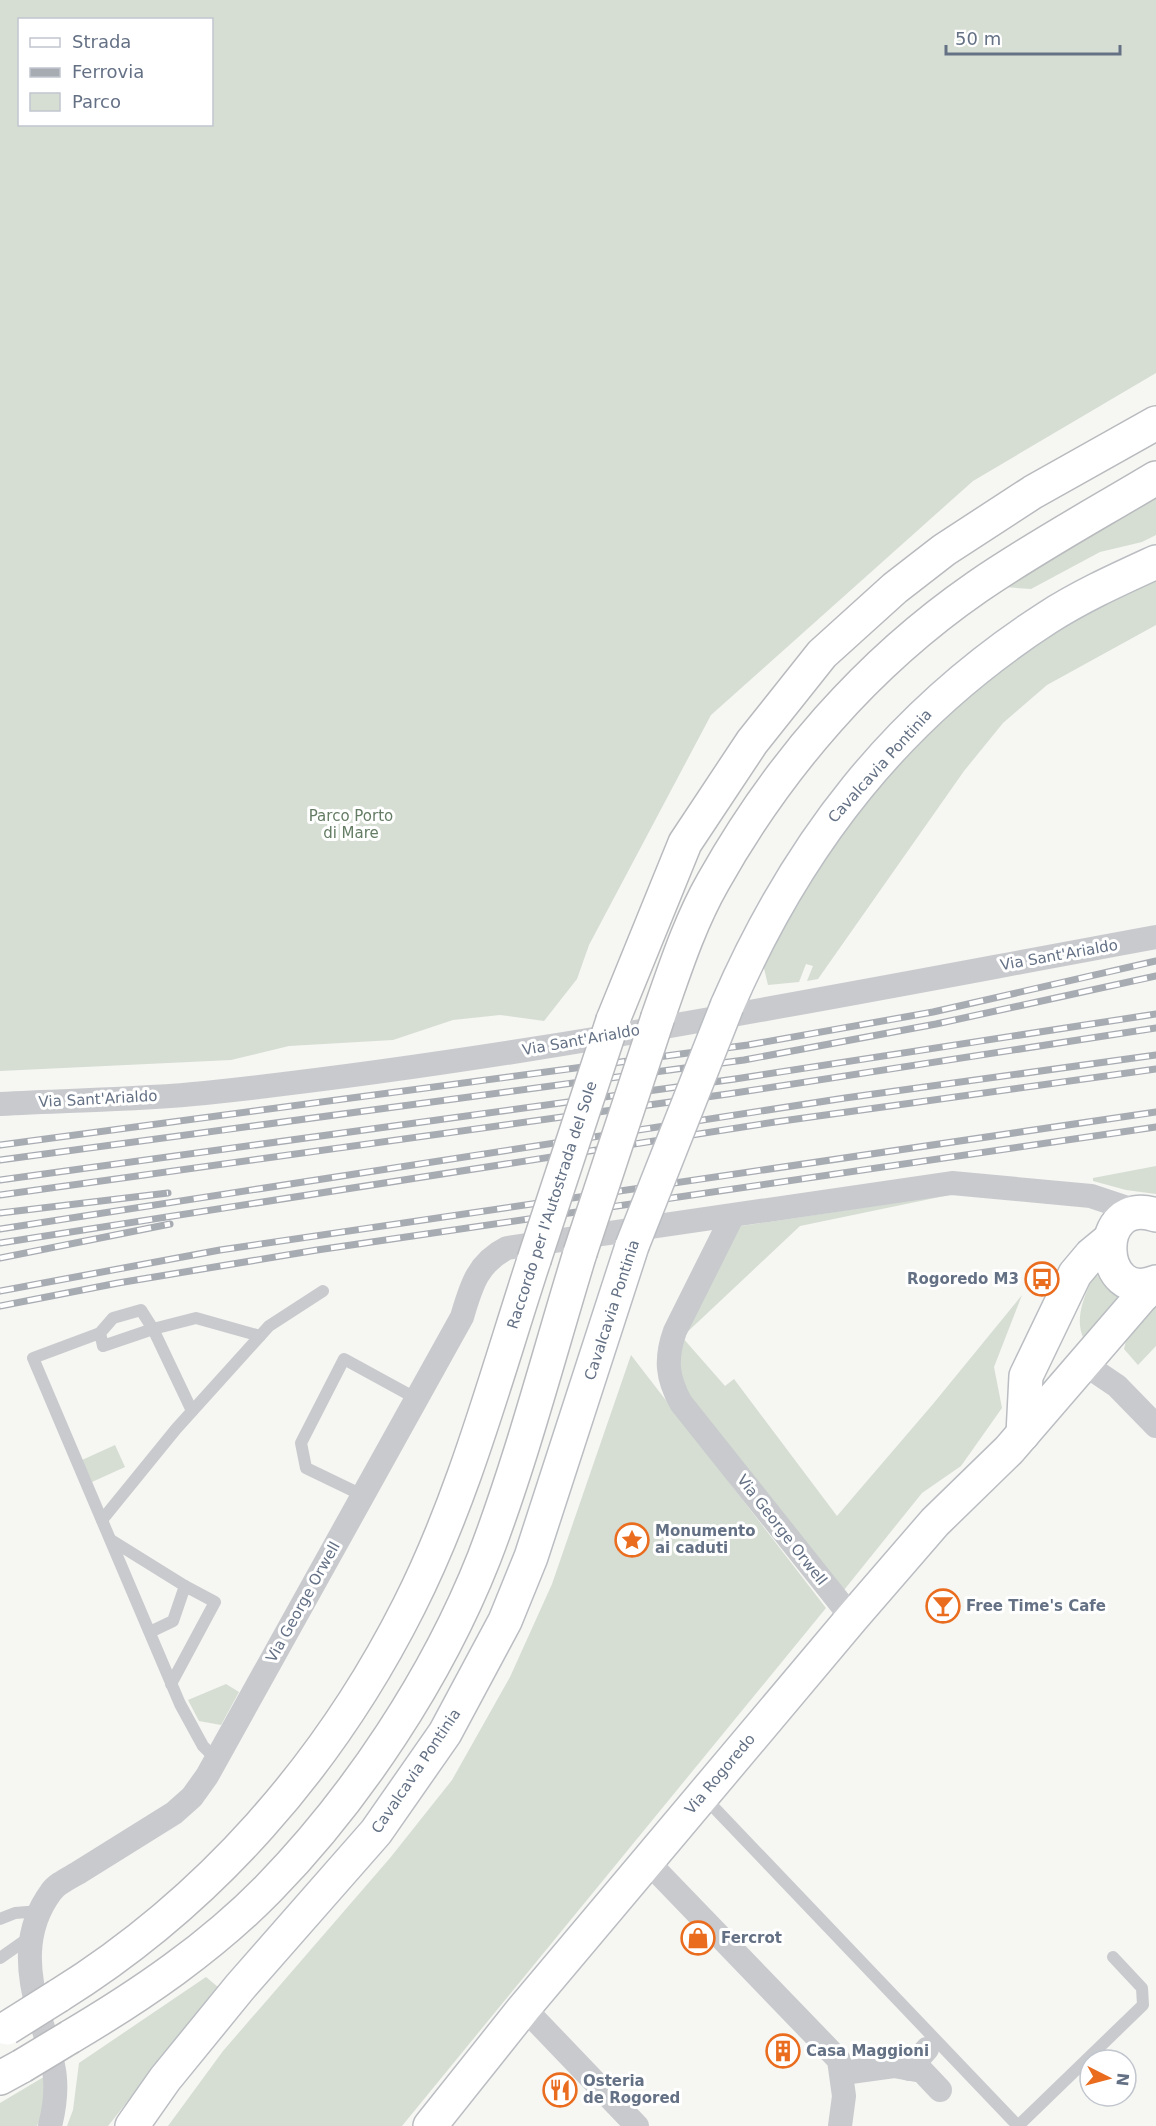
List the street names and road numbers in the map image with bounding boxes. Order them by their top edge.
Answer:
street label: Cavalcavia Pontinia [824,706,936,826]
street label: Via Sant'Arialdo [999,936,1119,974]
street label: Via Sant'Arialdo [521,1021,641,1059]
street label: Raccordo per l'Autostrada del Sole [503,1079,601,1331]
street label: Via Sant'Arialdo [38,1087,158,1111]
street label: Cavalcavia Pontinia [581,1238,643,1382]
street label: Via George Orwell [733,1471,831,1589]
street label: Via George Orwell [262,1538,344,1666]
street label: Cavalcavia Pontinia [368,1705,464,1837]
street label: Via Rogoredo [681,1730,759,1818]

